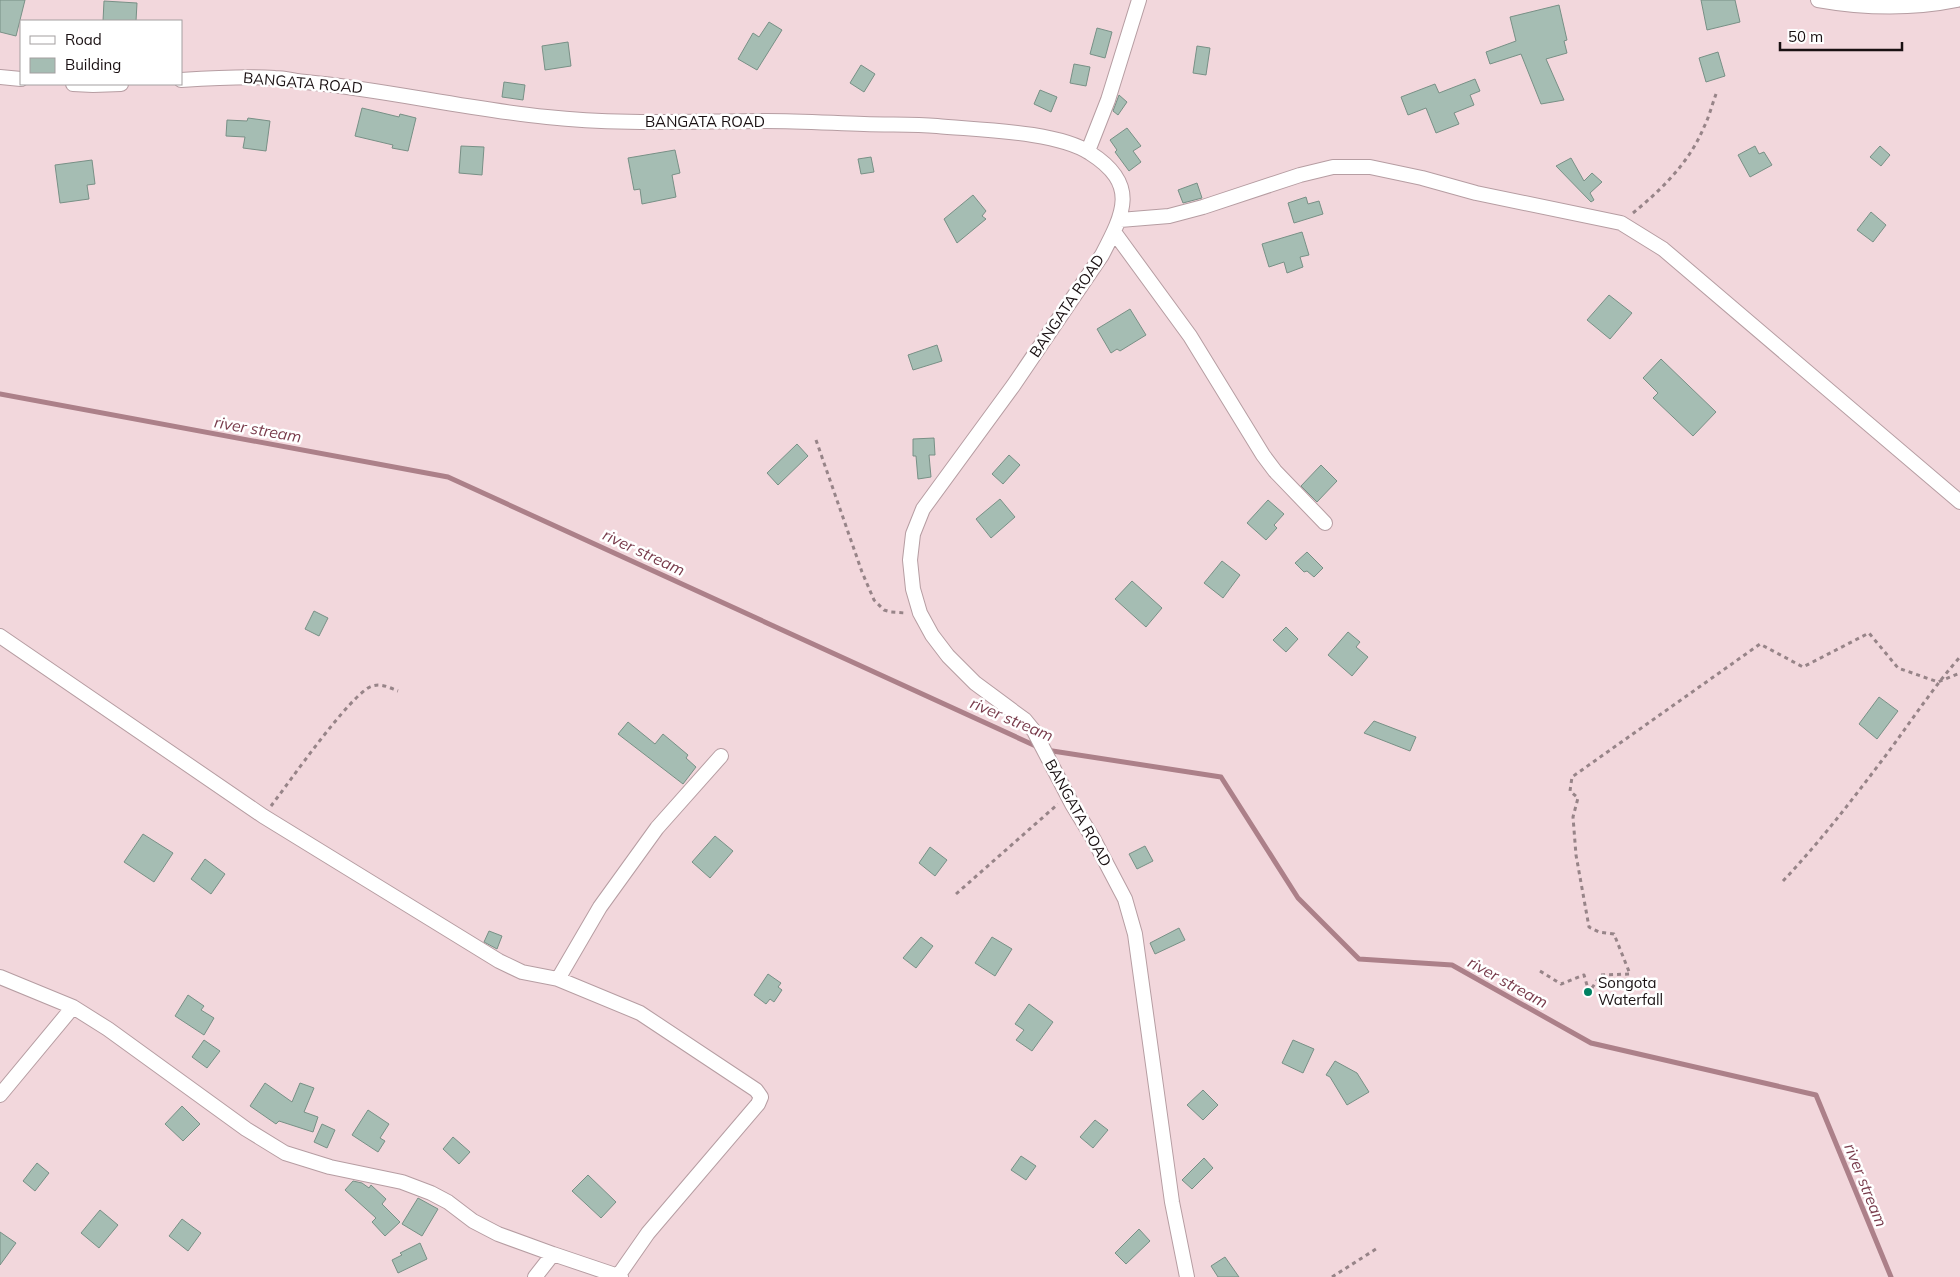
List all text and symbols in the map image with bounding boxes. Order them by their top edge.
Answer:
legend [20,20,182,85]
scale bar [1780,20,1902,52]
text: 50 m [1788,27,1823,46]
text: Road [65,30,102,49]
text: Building [65,55,121,74]
street label: BANGATA ROAD [242,68,364,97]
street label: BANGATA ROAD [645,112,765,131]
street label: BANGATA ROAD [1025,251,1108,361]
water label: river stream [213,411,303,447]
water label: river stream [600,524,688,580]
water label: river stream [967,693,1057,745]
street label: BANGATA ROAD [1041,756,1116,870]
water label: river stream [1465,952,1551,1012]
place label: Songota Waterfall [1598,973,1663,1009]
marker: Songota Waterfall [1582,986,1594,998]
water label: river stream [1840,1140,1892,1230]

